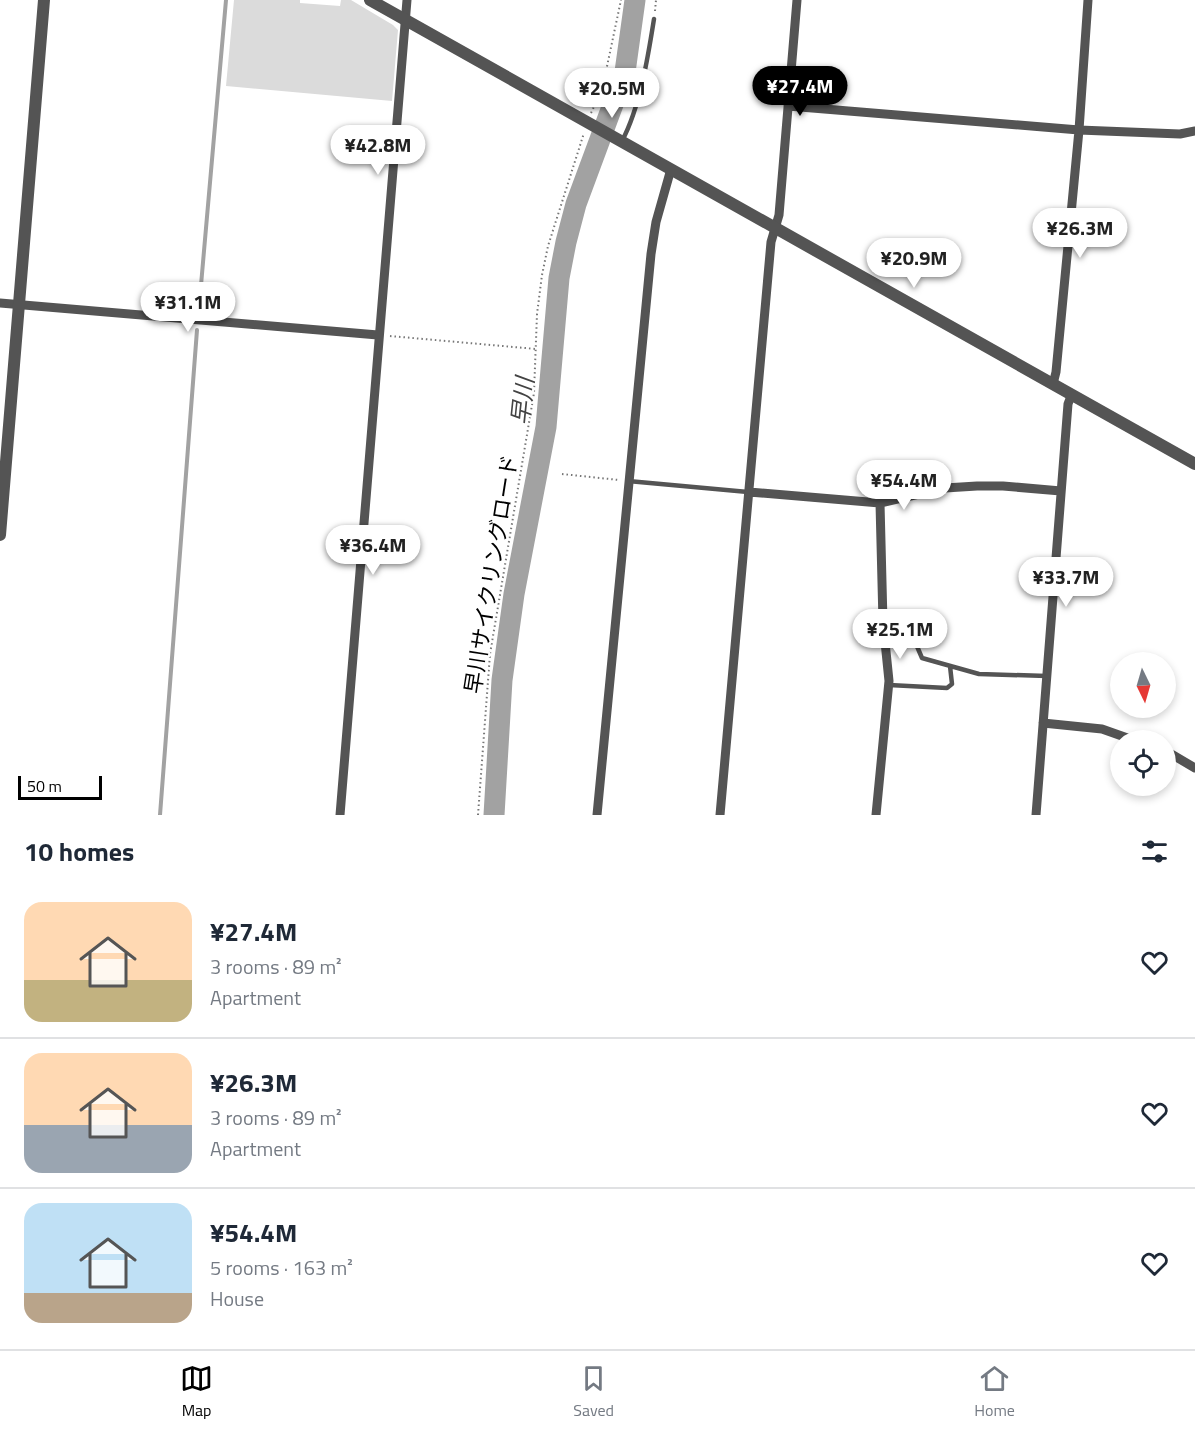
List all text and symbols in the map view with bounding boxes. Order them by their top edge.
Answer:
pin: ¥27.4M [751,66,849,117]
pin: ¥20.5M [563,68,661,119]
text: ¥27.4M [766,70,834,101]
text: ¥20.5M [578,72,646,103]
pin: ¥42.8M [329,125,427,176]
text: ¥42.8M [344,129,412,160]
pin: ¥26.3M [1031,208,1129,259]
text: ¥26.3M [1046,212,1114,243]
pin: ¥20.9M [865,238,963,289]
text: ¥20.9M [880,242,948,273]
pin: ¥31.1M [139,282,237,333]
text: ¥31.1M [154,286,222,317]
water label: 早川 [502,372,543,427]
street label: 早川サイクリングロード [455,452,527,696]
pin: ¥54.4M [855,460,953,511]
text: ¥54.4M [870,464,938,495]
pin: ¥36.4M [324,525,422,576]
text: ¥36.4M [339,529,407,560]
pin: ¥33.7M [1017,557,1115,608]
text: ¥33.7M [1032,561,1100,592]
pin: ¥25.1M [851,609,949,660]
text: ¥25.1M [866,613,934,644]
north arrow [1110,652,1176,718]
map controls [1110,652,1176,796]
button: locate [1110,730,1176,796]
scale bar [18,773,102,800]
text: 50 m [27,774,62,798]
text: 10 homes [24,832,134,871]
icon: filters [1138,835,1171,868]
text: ¥27.4M [210,912,297,951]
icon: home [72,926,144,998]
icon: heart [1138,946,1171,979]
text: 3 rooms · 89 m² [210,951,342,982]
text: Apartment [210,982,301,1013]
text: ¥26.3M [210,1063,297,1102]
icon: home [72,1077,144,1149]
icon: heart [1138,1097,1171,1130]
text: 3 rooms · 89 m² [210,1102,342,1133]
text: Apartment [210,1133,301,1164]
text: ¥54.4M [210,1213,297,1252]
icon: home [72,1227,144,1299]
icon: heart [1138,1247,1171,1280]
text: 5 rooms · 163 m² [210,1252,353,1283]
text: House [210,1283,264,1314]
tab: Map [180,1362,213,1422]
tab: Saved [573,1362,614,1422]
tab: Home [974,1362,1015,1422]

